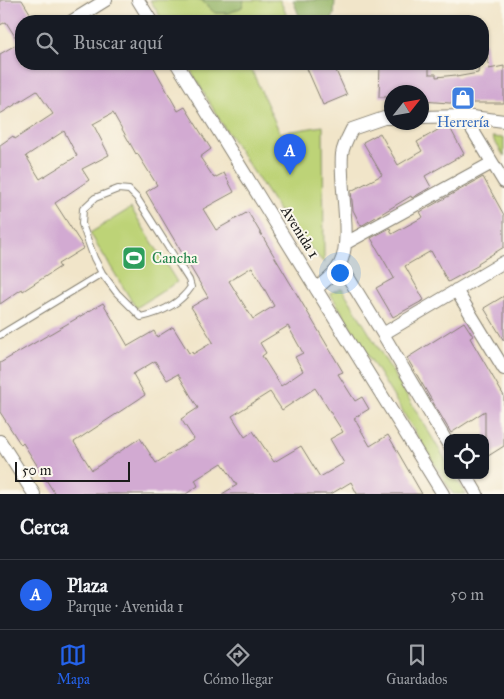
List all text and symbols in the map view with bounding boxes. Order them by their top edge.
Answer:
search box [15,15,489,70]
icon: search [33,29,61,57]
text: Buscar aquí [73,31,162,54]
north arrow [384,85,429,130]
shop icon: Herrería [450,85,476,111]
place label: Herrería [437,113,490,131]
pin: A [274,134,306,175]
street label: Avenida 1 [276,202,323,261]
sports icon: Cancha [121,245,147,271]
place label: Cancha [152,249,198,267]
your location [327,260,353,286]
map controls [444,434,489,479]
button: locate [444,434,489,479]
scale bar [15,459,130,482]
text: 50 m [22,462,51,479]
text: Cerca [20,514,69,540]
text: Plaza [67,574,108,597]
text: A [31,585,41,604]
text: 50 m [450,585,484,604]
text: Parque · Avenida 1 [67,597,184,616]
tab: Mapa [57,641,90,688]
tab: Cómo llegar [203,641,273,688]
tab: Guardados [386,641,447,688]

